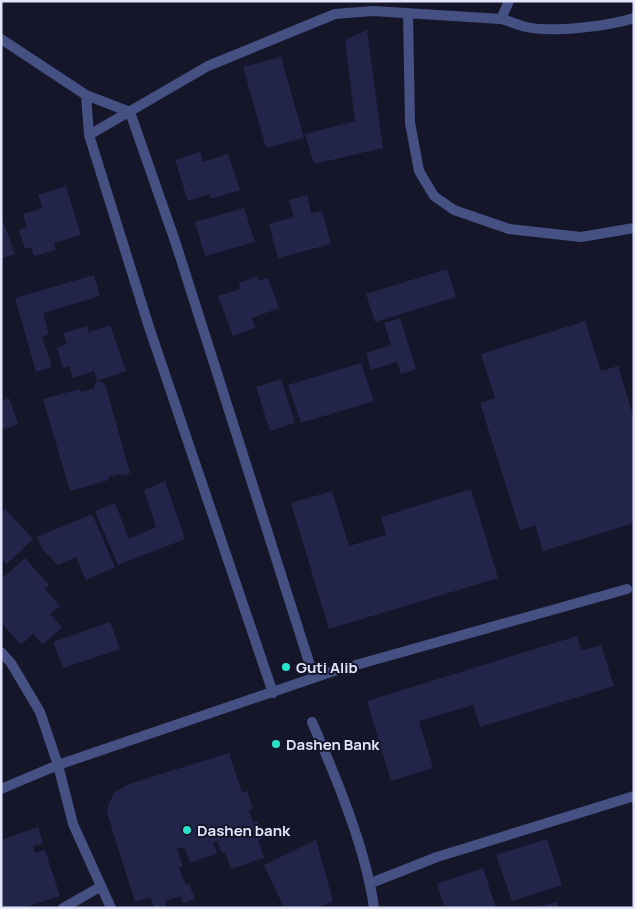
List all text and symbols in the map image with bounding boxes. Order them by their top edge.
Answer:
place label: Guti Alib [296,657,358,678]
marker: Guti Alib [280,661,292,673]
place label: Dashen Bank [286,734,380,755]
marker: Dashen Bank [270,738,282,750]
place label: Dashen bank [197,820,291,841]
marker: Dashen bank [181,824,193,836]

